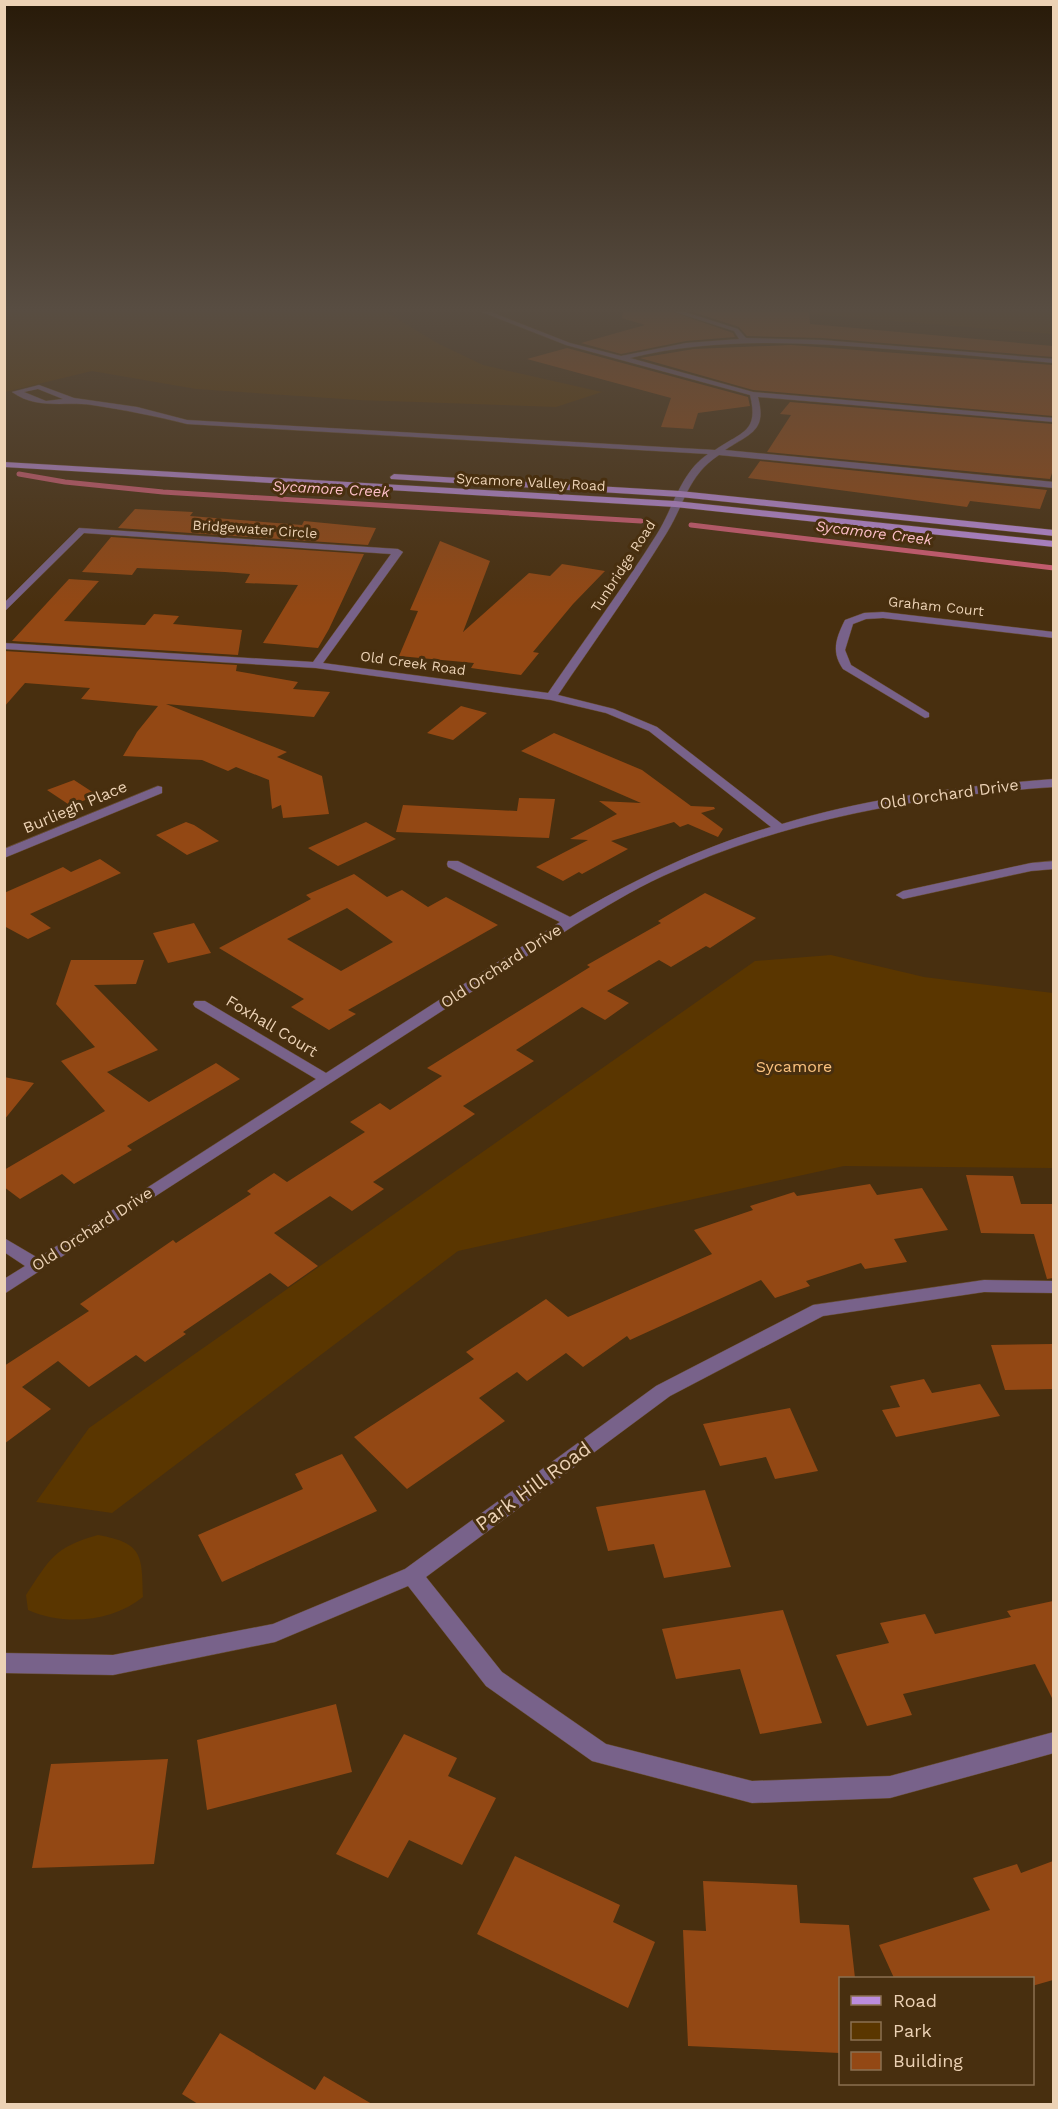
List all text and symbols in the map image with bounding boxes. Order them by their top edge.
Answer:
street label: Sycamore Valley Road [456,470,606,494]
water label: Sycamore Creek [272,477,391,501]
street label: Bridgewater Circle [192,517,318,541]
street label: Tunbridge Road [587,517,659,615]
water label: Sycamore Creek [815,517,934,549]
street label: Graham Court [887,593,985,619]
street label: Old Creek Road [359,648,467,678]
street label: Old Orchard Drive [878,775,1020,813]
street label: Burliegh Place [20,777,130,837]
street label: Old Orchard Drive [437,920,565,1012]
street label: Foxhall Court [223,991,322,1061]
park label: Sycamore [756,1057,832,1076]
street label: Old Orchard Drive [28,1183,156,1275]
street label: Park Hill Road [471,1436,595,1536]
legend [839,1977,1034,2085]
text: Road [893,1990,937,2011]
text: Park [893,2020,932,2041]
text: Building [893,2050,963,2071]

